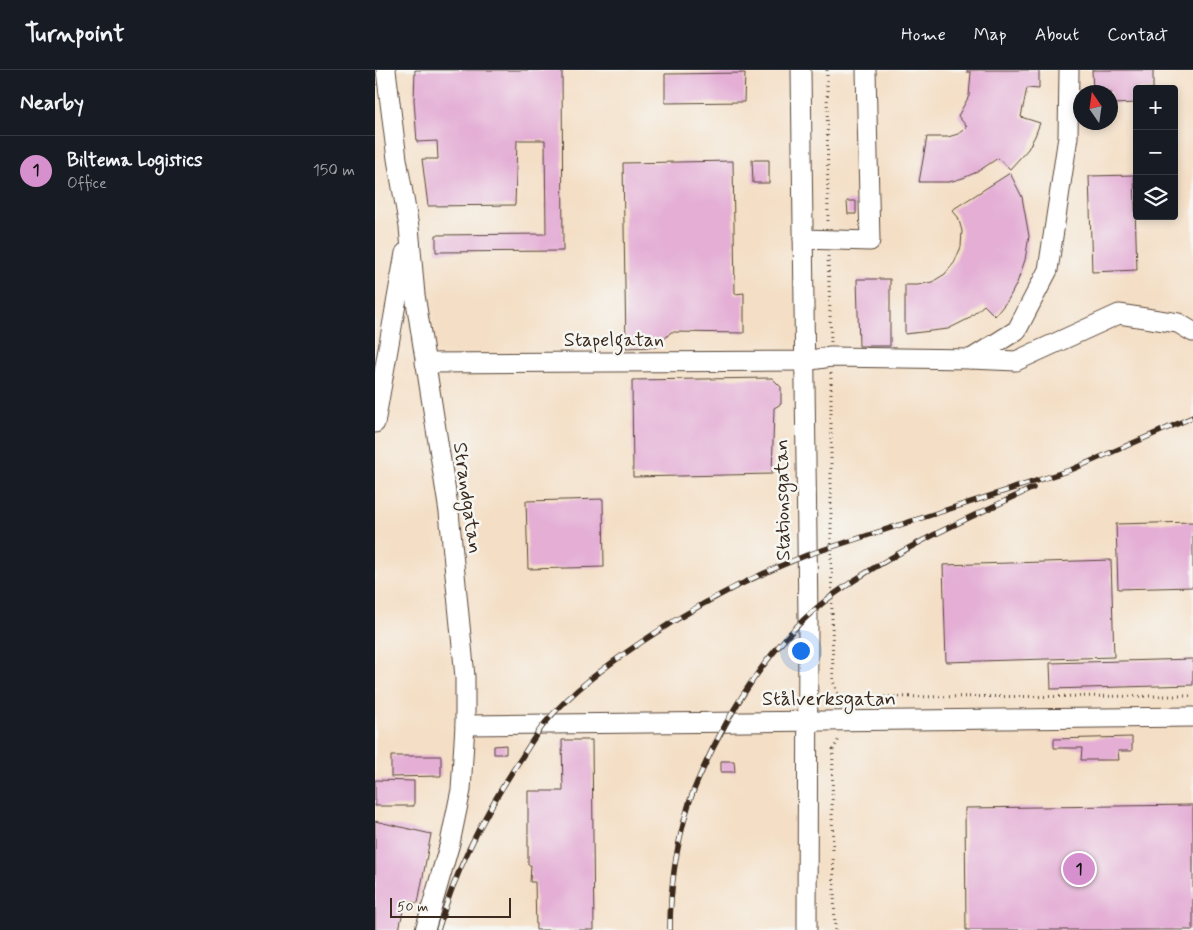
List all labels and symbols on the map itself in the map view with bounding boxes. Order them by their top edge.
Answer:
north arrow [1073,85,1118,130]
street label: Stapelgatan [564,327,664,356]
street label: Stationsgatan [768,439,799,561]
street label: Strandgatan [445,441,488,556]
your location [788,638,814,664]
street label: Stålverksgatan [762,686,896,714]
pin: 1 [1063,850,1095,888]
scale bar [390,895,511,918]

